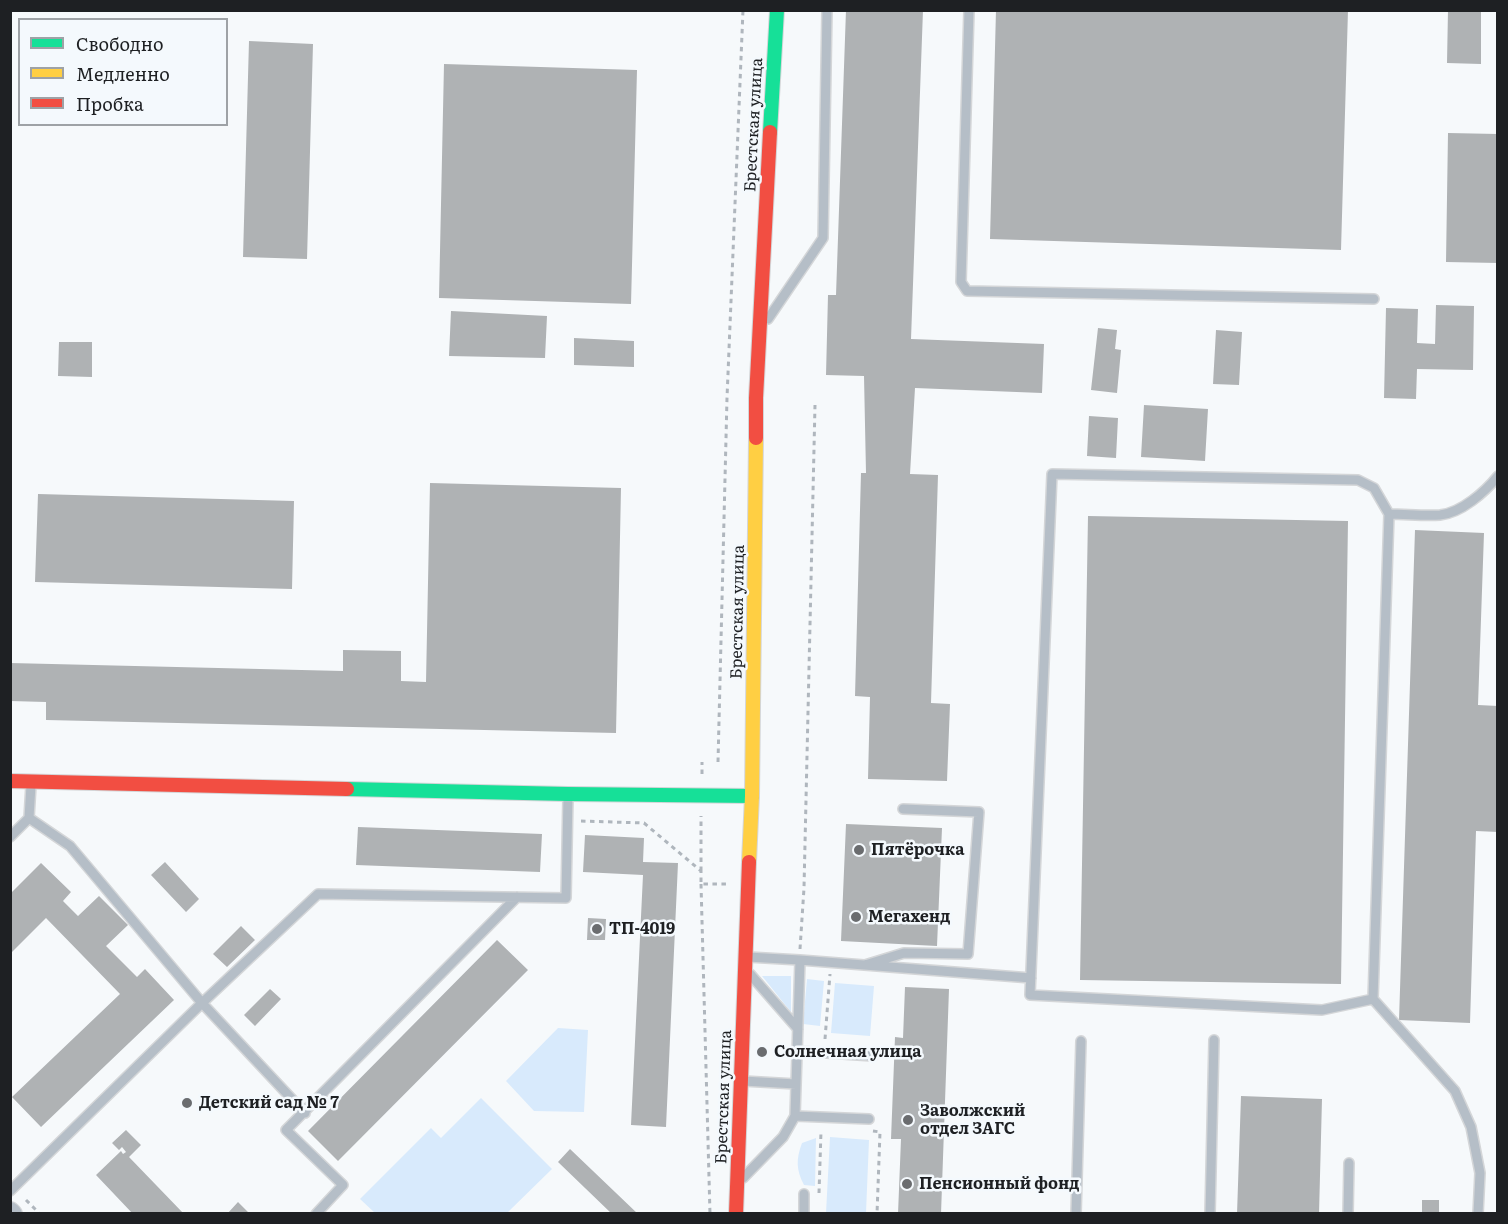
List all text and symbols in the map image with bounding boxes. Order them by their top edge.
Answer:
legend [18,18,228,126]
text: Свободно [76,30,164,57]
street label: Брестская улица [741,57,767,193]
text: Медленно [76,60,170,87]
text: Пробка [76,90,144,117]
street label: Брестская улица [727,545,749,679]
place label: Пятёрочка [871,840,964,860]
marker: Пятёрочка [852,843,866,857]
place label: Мегахенд [868,907,950,927]
marker: Мегахенд [849,910,863,924]
place label: ТП-4019 [609,919,675,939]
marker: ТП-4019 [590,922,604,936]
street label: Брестская улица [712,1030,736,1164]
place label: Солнечная улица [774,1042,922,1062]
marker: Солнечная улица [755,1045,769,1059]
place label: Детский сад № 7 [199,1093,339,1113]
marker: Детский сад № 7 [180,1096,194,1110]
place label: Заволжский отдел ЗАГС [920,1101,1025,1139]
marker: Заволжский отдел ЗАГС [901,1113,915,1127]
place label: Пенсионный фонд [919,1174,1079,1194]
marker: Пенсионный фонд [900,1177,914,1191]

